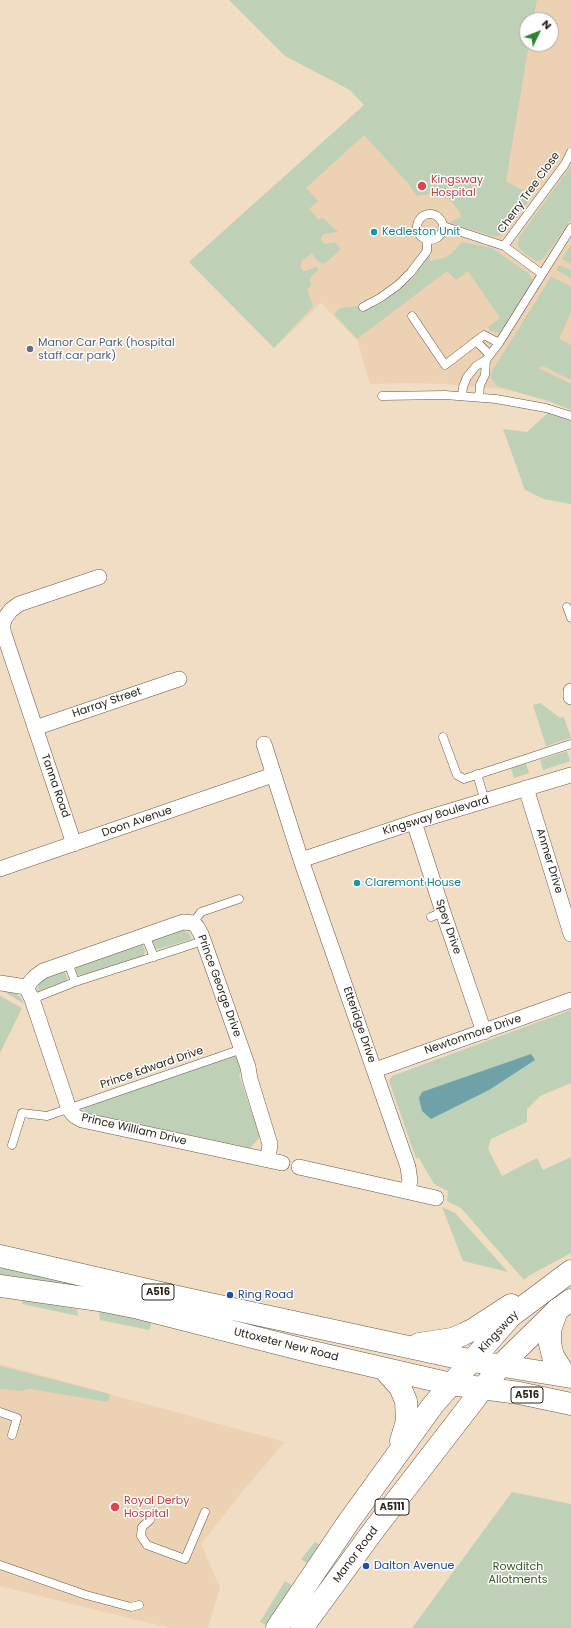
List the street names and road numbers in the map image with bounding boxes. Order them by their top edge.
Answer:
street label: Cherry Tree Close [495,150,563,236]
street label: Harray Street [71,685,143,721]
street label: Tanna Road [38,752,72,820]
street label: Kingsway Boulevard [381,794,491,838]
street label: Doon Avenue [100,804,174,840]
street label: Anmer Drive [533,827,565,895]
street label: Spey Drive [432,898,464,956]
street label: Prince George Drive [194,933,244,1039]
street label: Etteridge Drive [340,985,378,1065]
street label: Newtonmore Drive [423,1012,523,1058]
street label: Prince Edward Drive [99,1044,205,1092]
street label: Prince William Drive [80,1111,188,1149]
road number: A516 [142,1284,174,1300]
street label: Kingsway [476,1308,522,1356]
street label: Uttoxeter New Road [232,1326,340,1364]
road number: A516 [511,1387,543,1403]
road number: A5111 [375,1499,409,1515]
street label: Manor Road [331,1524,381,1586]

